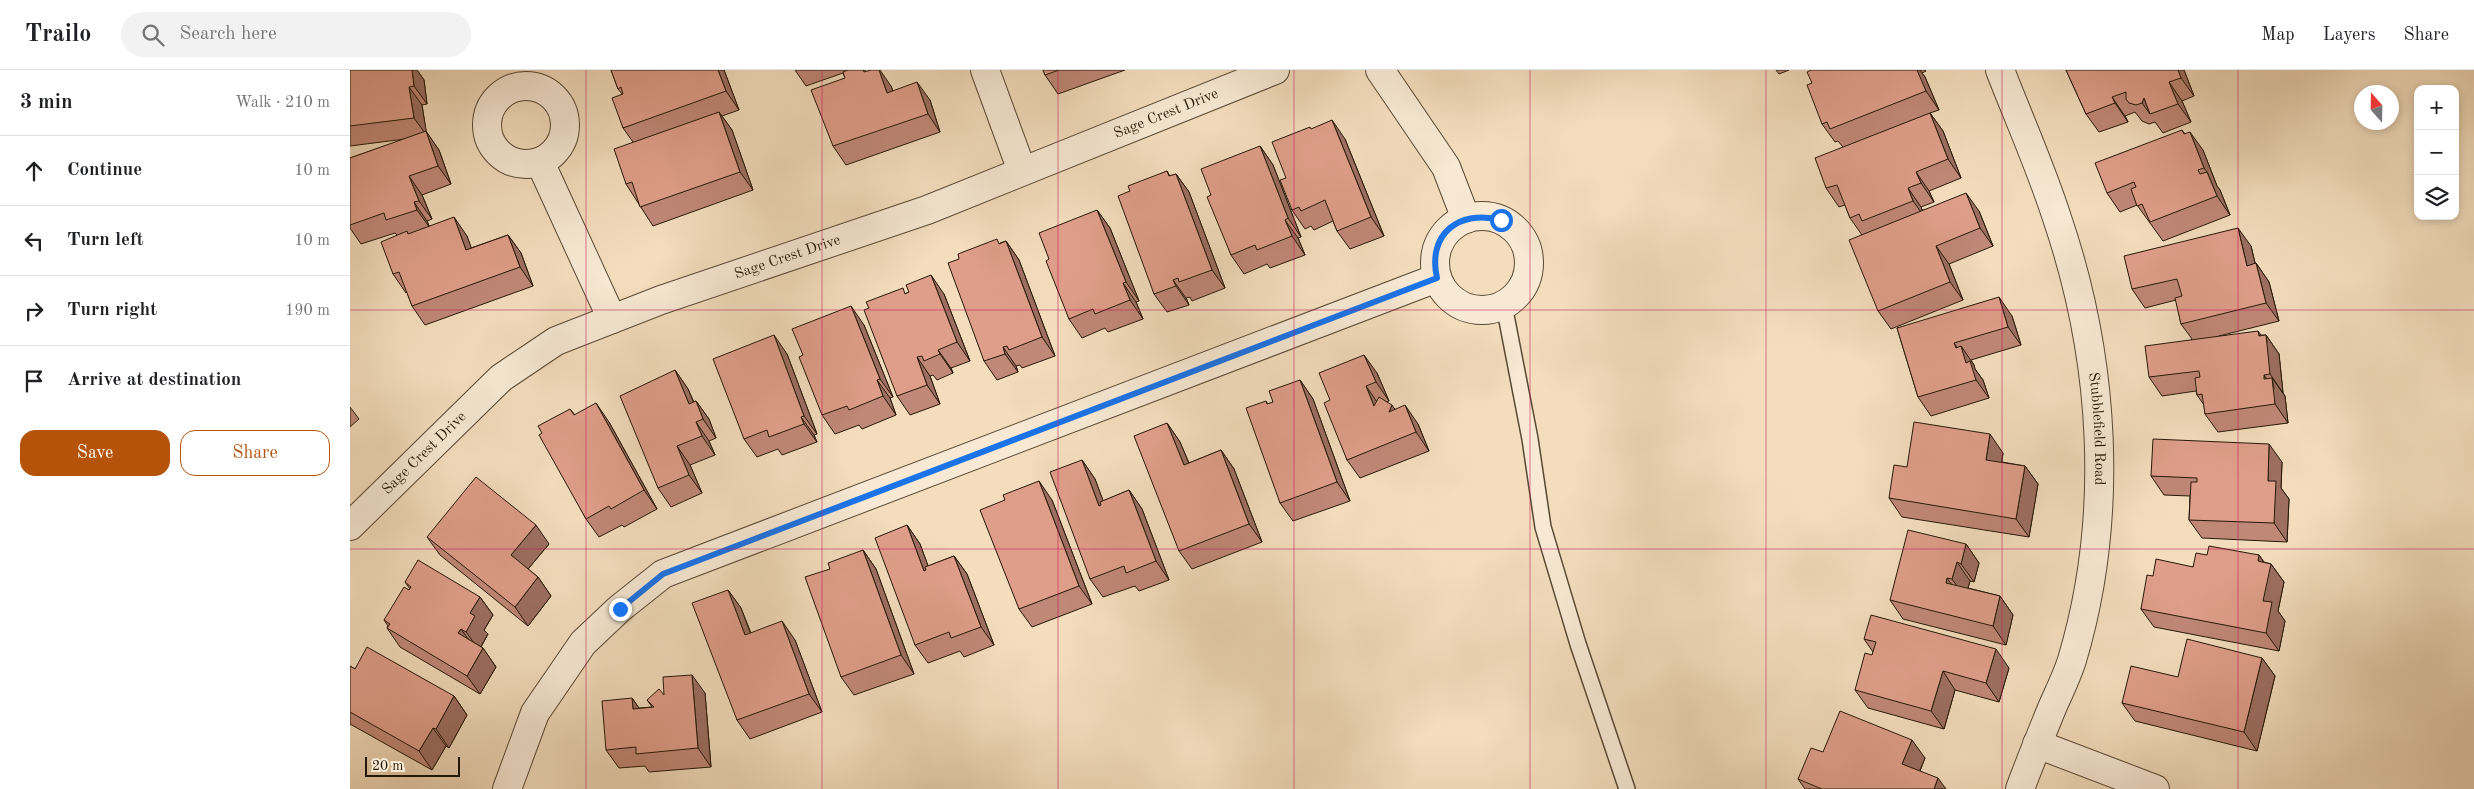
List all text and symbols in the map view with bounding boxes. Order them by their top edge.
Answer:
search box [121,12,471,57]
icon: search [139,21,167,49]
text: Trailo [25,23,91,47]
text: Search here [179,25,277,44]
text: Map [2261,26,2295,44]
text: Layers [2323,26,2375,44]
text: Share [2403,26,2449,44]
north arrow [2354,85,2399,130]
map controls [2414,85,2459,220]
button: + [2414,85,2459,130]
street label: Sage Crest Drive [1112,86,1221,141]
text: 3 min [20,92,73,113]
text: Walk · 210 m [235,95,330,111]
button: − [2414,130,2459,175]
icon: ahead [20,157,48,185]
text: Continue [67,161,142,180]
text: 10 m [294,163,330,179]
button: layers [2414,175,2459,220]
route start [1490,209,1513,232]
icon: left [20,227,48,255]
text: Turn left [67,231,144,250]
street label: Sage Crest Drive [732,232,843,282]
text: 10 m [294,233,330,249]
icon: right [20,297,48,325]
text: Turn right [67,301,157,320]
text: 190 m [285,303,330,319]
icon: arrive [20,367,48,395]
text: Arrive at destination [67,371,241,390]
street label: Stubblefield Road [2086,371,2107,486]
street label: Sage Crest Drive [379,409,469,497]
button: Save [20,430,170,476]
button: Share [180,430,330,476]
route end [609,598,632,621]
scale bar [365,754,460,777]
text: 20 m [372,759,403,773]

